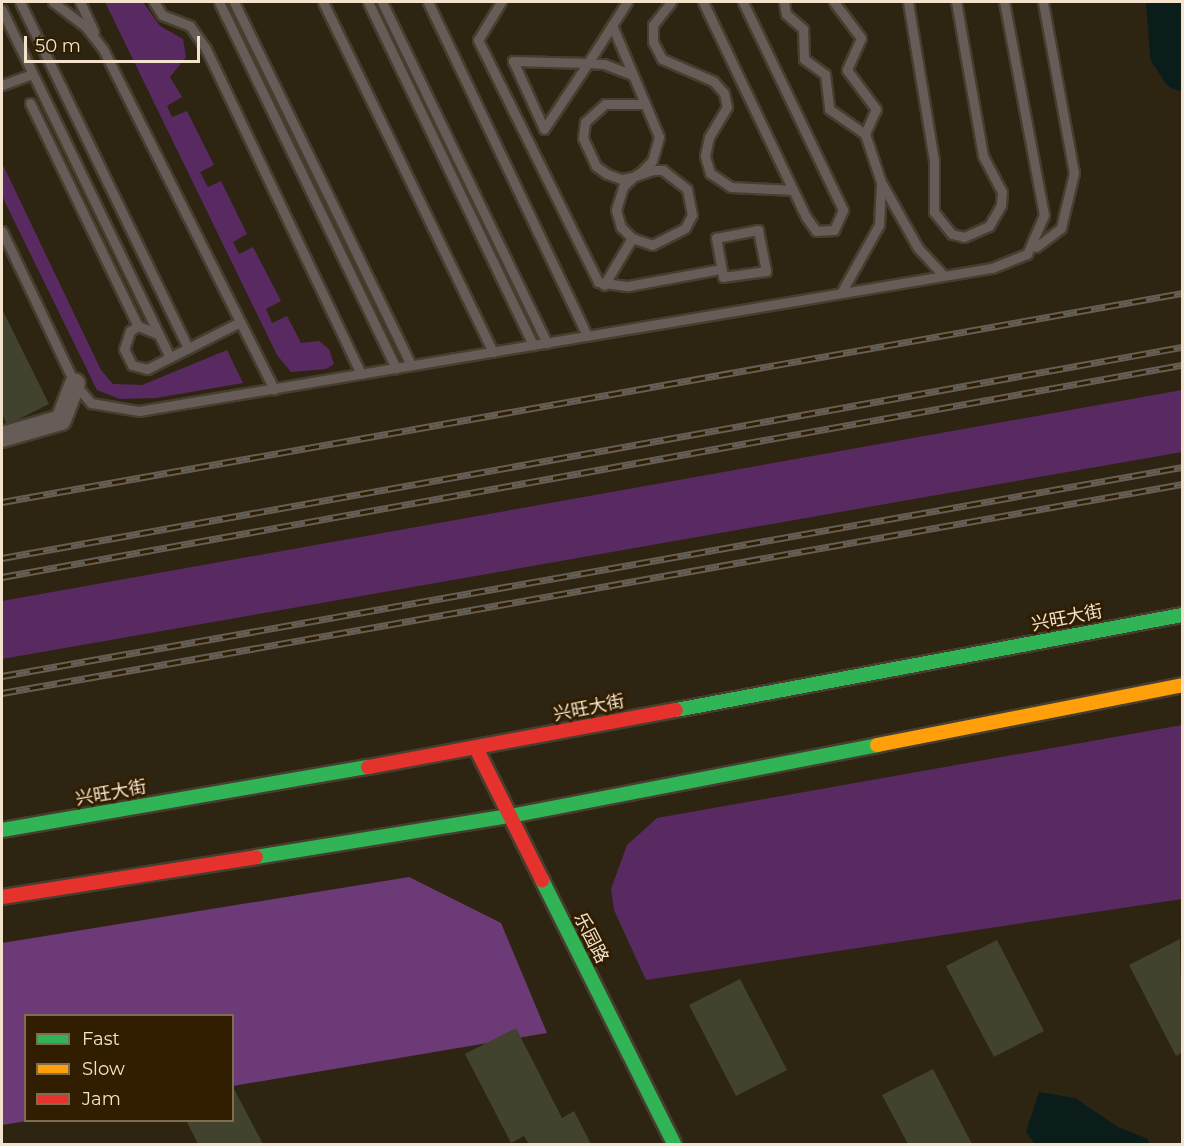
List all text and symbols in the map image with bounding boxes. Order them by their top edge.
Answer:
scale bar [27,24,202,62]
text: 50 m [35,35,81,57]
street label: 兴旺大街 [1030,601,1104,635]
street label: 兴旺大街 [552,691,626,725]
street label: 兴旺大街 [74,776,148,810]
street label: 乐园路 [569,909,613,967]
legend [24,1014,234,1122]
text: Fast [82,1028,120,1050]
text: Slow [82,1058,125,1080]
text: Jam [82,1088,121,1110]

